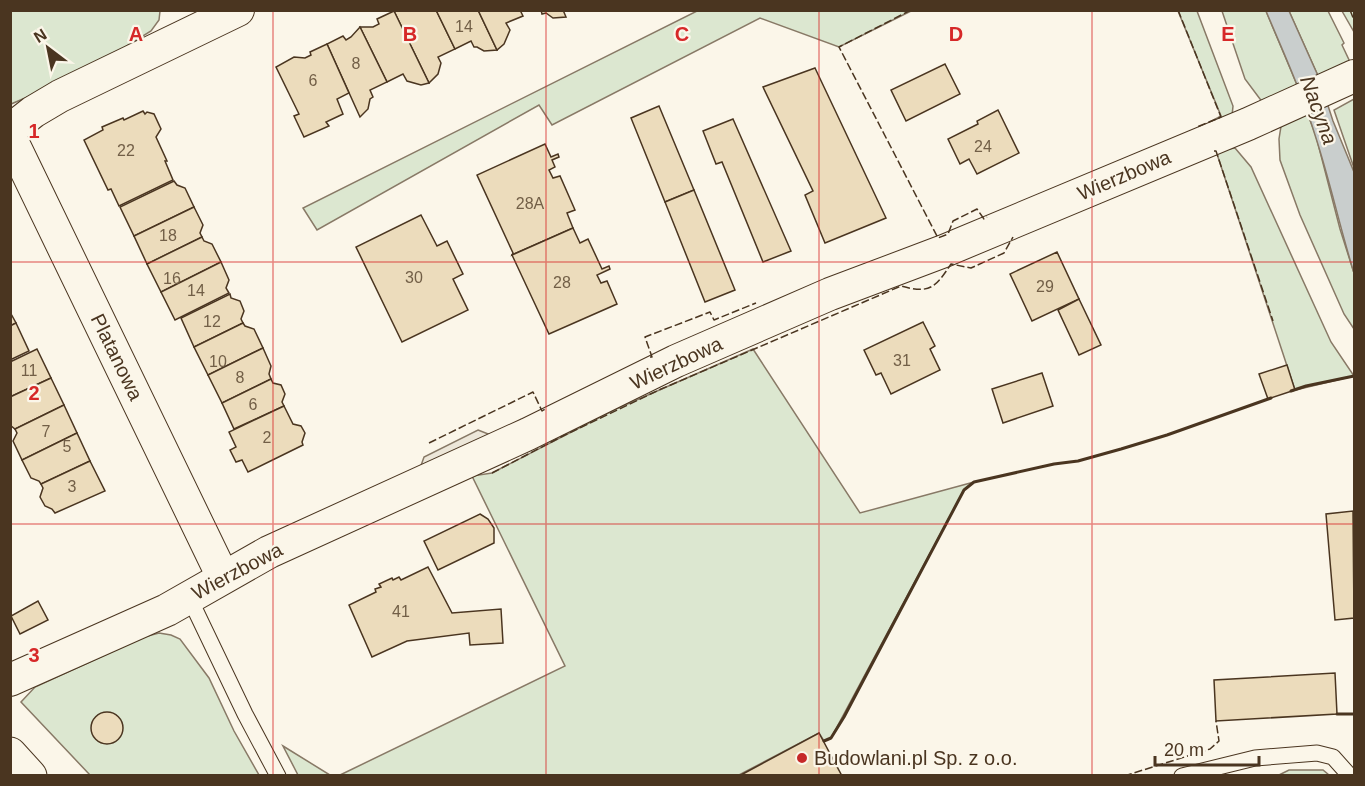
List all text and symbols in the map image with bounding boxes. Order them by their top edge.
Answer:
north arrow [18,18,78,78]
house number: 14 [455,18,473,35]
text: A [129,23,143,45]
text: B [403,23,417,45]
text: C [675,23,689,45]
text: D [949,23,963,45]
text: E [1221,23,1235,45]
text: N [31,25,50,46]
house number: 8 [352,55,361,72]
house number: 6 [309,72,318,89]
water label: Nacyna [1296,73,1342,147]
text: 1 [28,120,40,142]
house number: 24 [974,138,992,155]
house number: 22 [117,142,135,159]
street label: Wierzbowa [1074,145,1175,204]
house number: 28A [516,195,545,212]
house number: 18 [159,227,177,244]
house number: 30 [405,269,423,286]
house number: 16 [163,270,181,287]
house number: 28 [553,274,571,291]
house number: 29 [1036,278,1054,295]
house number: 14 [187,282,205,299]
street label: Platanowa [87,310,148,405]
house number: 12 [203,313,221,330]
street label: Wierzbowa [627,332,726,394]
house number: 31 [893,352,911,369]
house number: 10 [209,353,227,370]
house number: 11 [21,362,37,379]
house number: 8 [236,369,245,386]
text: 2 [28,382,40,404]
house number: 6 [249,396,258,413]
house number: 7 [42,423,51,440]
house number: 2 [263,429,272,446]
house number: 5 [63,438,72,455]
house number: 3 [68,478,77,495]
street label: Wierzbowa [188,538,287,604]
house number: 41 [392,603,410,620]
text: 3 [28,644,40,666]
scale bar [1155,729,1258,767]
text: 20 m [1164,740,1204,760]
place label: Budowlani.pl Sp. z o.o. [814,747,1017,769]
marker: Budowlani.pl Sp. z o.o. [795,751,809,765]

